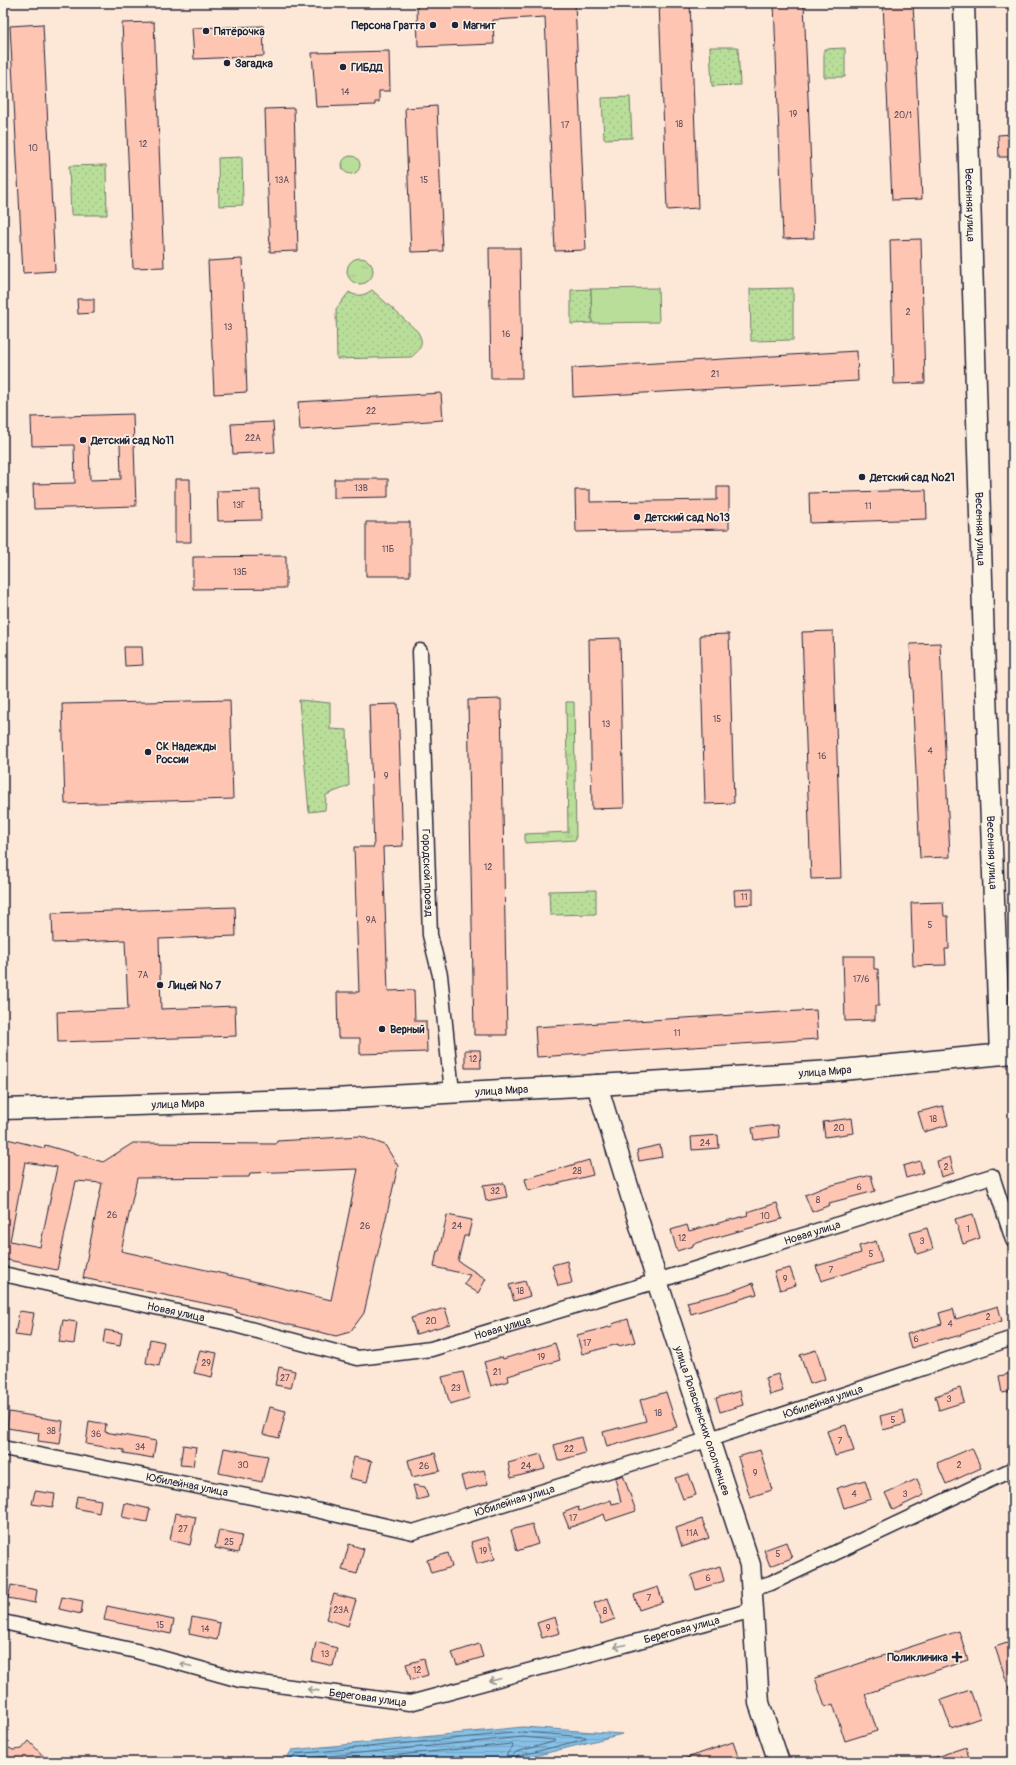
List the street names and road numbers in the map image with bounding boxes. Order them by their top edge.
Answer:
street label: Весенняя улица [963,168,978,242]
street label: Весенняя улица [973,492,988,566]
street label: Весенняя улица [984,815,1000,890]
street label: Городской проезд [420,829,436,917]
street label: улица Мира [797,1063,852,1080]
street label: улица Мира [474,1082,528,1098]
street label: улица Мира [150,1096,205,1111]
street label: Новая улица [782,1217,842,1247]
street label: Новая улица [146,1299,206,1324]
street label: Новая улица [473,1313,532,1342]
street label: улица Лопасненских ополченцев [672,1343,733,1497]
street label: Юбилейная улица [782,1382,864,1421]
street label: Юбилейная улица [146,1470,229,1499]
street label: Юбилейная улица [473,1482,556,1519]
street label: Береговая улица [642,1613,721,1646]
street label: Береговая улица [328,1686,407,1709]

